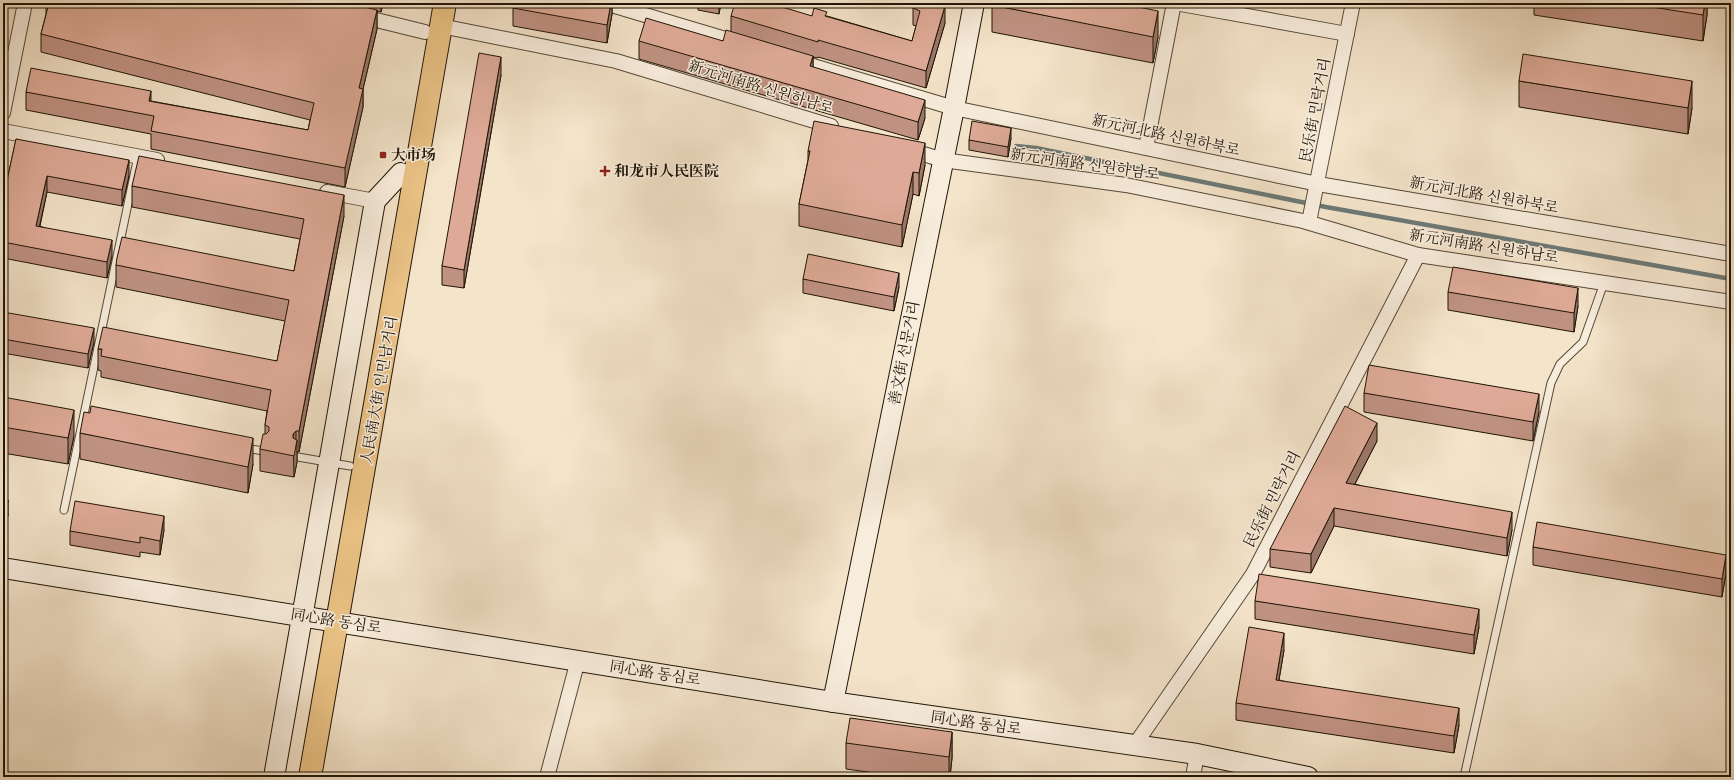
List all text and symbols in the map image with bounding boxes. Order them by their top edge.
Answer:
street label: 新元河南路 신원하남로 [686,56,836,119]
street label: 民乐街 민락거리 [1296,56,1335,164]
street label: 新元河北路 신원하북로 [1090,111,1242,161]
street label: 新元河南路 신원하남로 [1009,145,1161,184]
place label: 大市场 [391,146,436,165]
marker: 大市场 [378,150,388,160]
place label: 和龙市人民医院 [614,162,719,181]
marker: 和龙市人民医院 [599,165,611,177]
street label: 新元河北路 신원하북로 [1408,173,1560,218]
street label: 新元河南路 신원하남로 [1408,225,1560,268]
street label: 善文街 선문거리 [885,299,924,407]
street label: 人民南大街 인민남거리 [357,314,402,466]
street label: 民乐街 민락거리 [1240,448,1305,551]
street label: 同心路 동심로 [289,605,383,638]
street label: 同心路 동심로 [608,657,702,690]
street label: 同心路 동심로 [929,708,1023,739]

